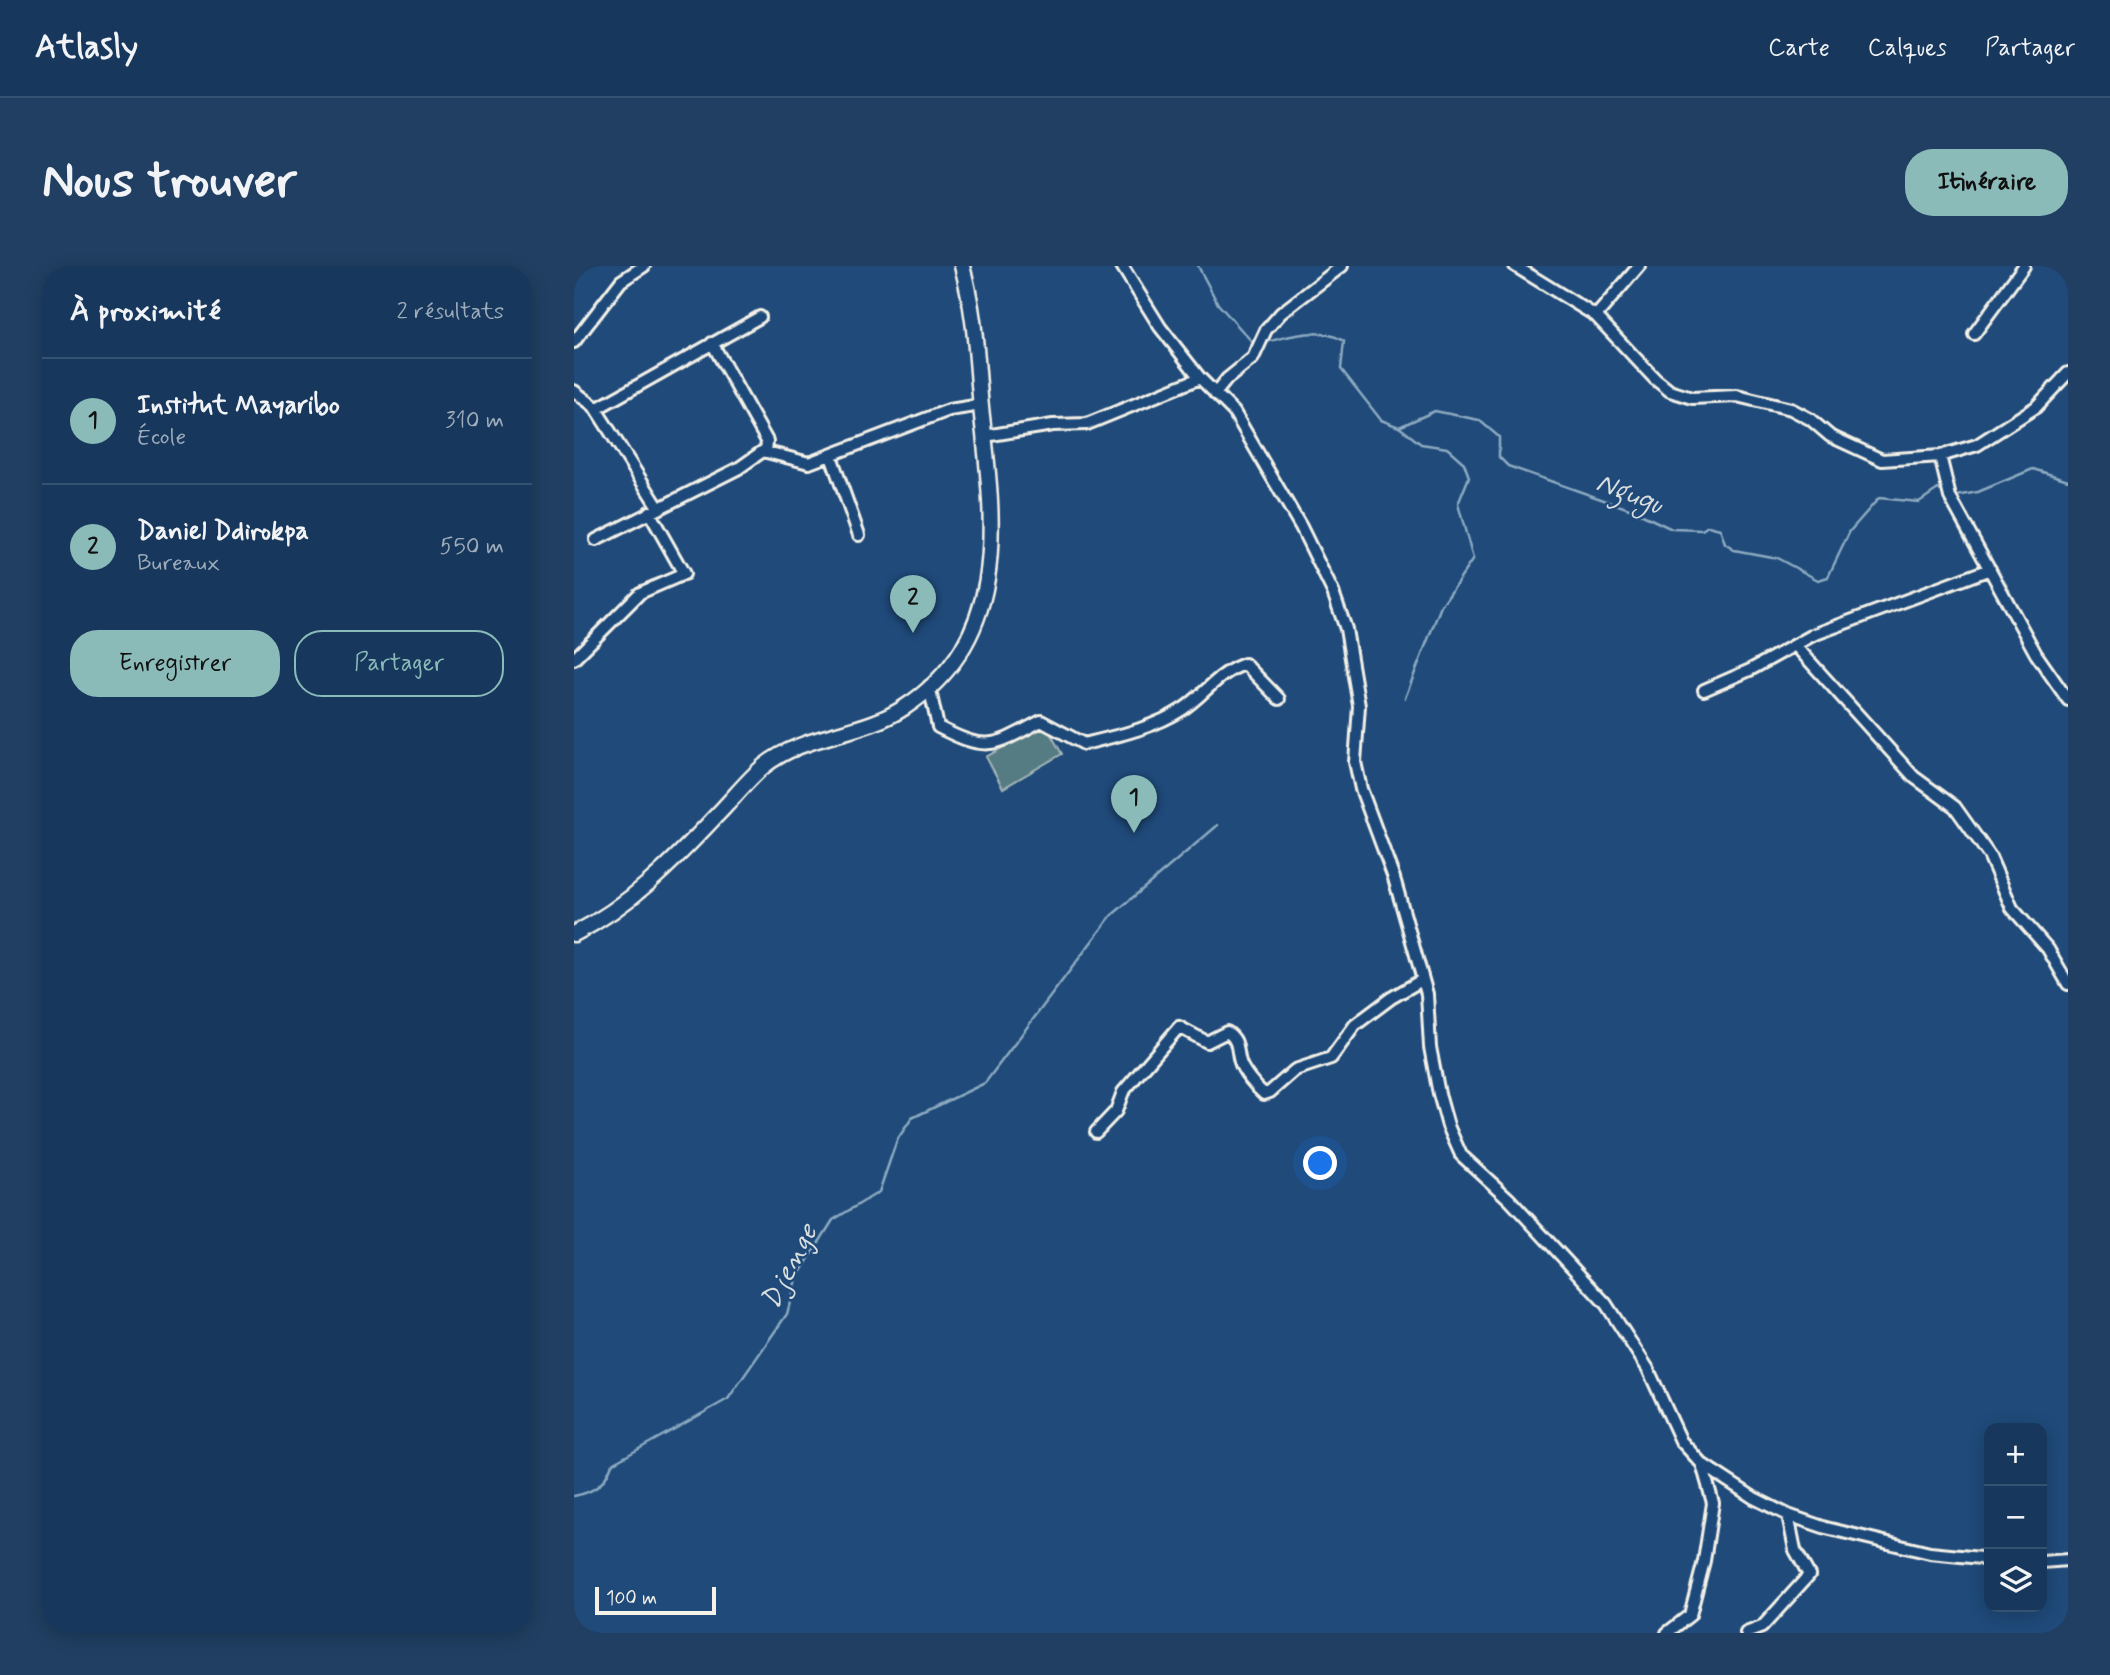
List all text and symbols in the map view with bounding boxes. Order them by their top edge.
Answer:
text: Atlasly [35,26,138,70]
text: Carte [1768,33,1830,64]
text: Calques [1868,33,1947,64]
text: Partager [1985,33,2075,64]
button: Itinéraire [1905,149,2068,216]
text: Nous trouver [42,150,297,215]
text: À proximité [70,292,221,331]
text: 2 résultats [396,297,504,327]
text: Institut Mayaribo [137,389,340,423]
text: 1 [88,406,98,436]
text: 310 m [445,406,504,436]
text: École [137,423,186,453]
water label: Ngugu [1589,465,1669,527]
text: Daniel Ddirokpa [137,515,309,549]
text: 2 [87,532,99,562]
text: 550 m [440,532,504,562]
text: Bureaux [137,549,220,579]
pin: 2 [890,575,936,633]
button: Enregistrer [70,630,280,697]
button: Partager [294,630,504,697]
pin: 1 [1111,775,1157,833]
your location [1303,1146,1337,1180]
water label: Djenge [753,1217,828,1316]
map controls [1984,1423,2047,1612]
button: + [1984,1423,2047,1486]
button: − [1984,1486,2047,1549]
button: layers [1984,1549,2047,1612]
scale bar [595,1584,716,1616]
text: 100 m [606,1586,657,1611]

